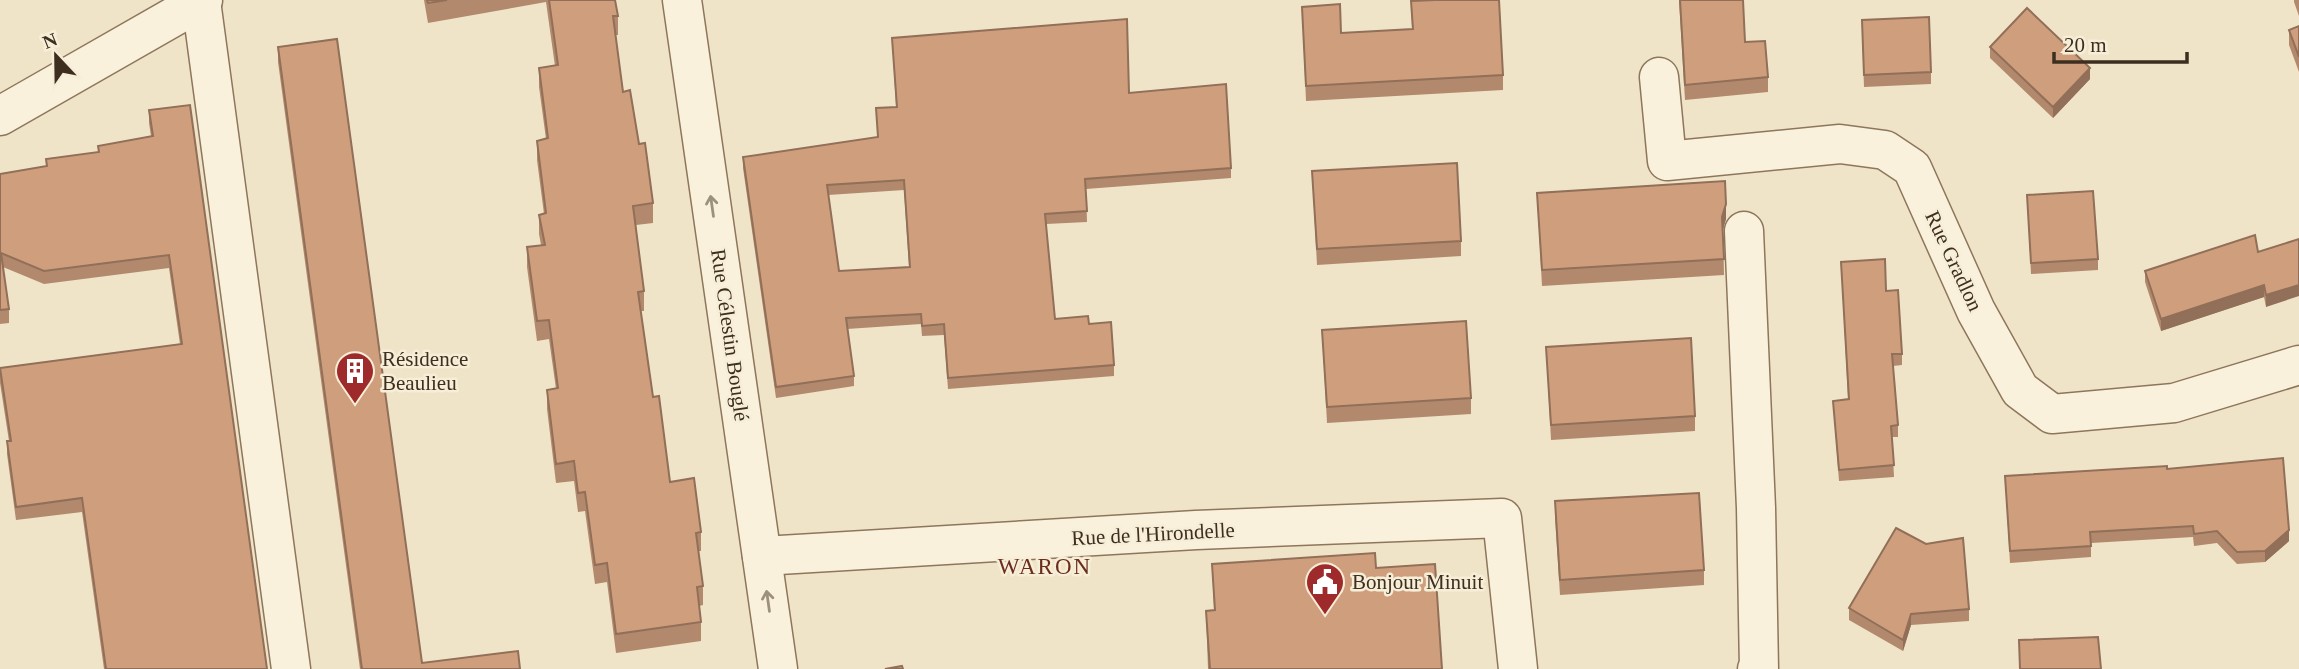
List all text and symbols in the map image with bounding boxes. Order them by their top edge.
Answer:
north arrow [21,21,91,91]
scale bar [2054,21,2187,65]
text: N [40,28,60,53]
text: 20 m [2064,33,2107,57]
one-way arrow [705,196,718,218]
street label: Rue Gradlon [1920,207,1988,315]
street label: Rue Célestin Bouglé [706,247,754,423]
place label: Résidence Beaulieu [382,347,468,395]
building icon: Résidence Beaulieu [334,350,376,405]
street label: Rue de l'Hirondelle [1071,518,1235,550]
district label: WARON [998,554,1092,579]
public building icon: Bonjour Minuit [1304,561,1346,616]
place label: Bonjour Minuit [1352,570,1483,594]
one-way arrow [762,591,775,613]

